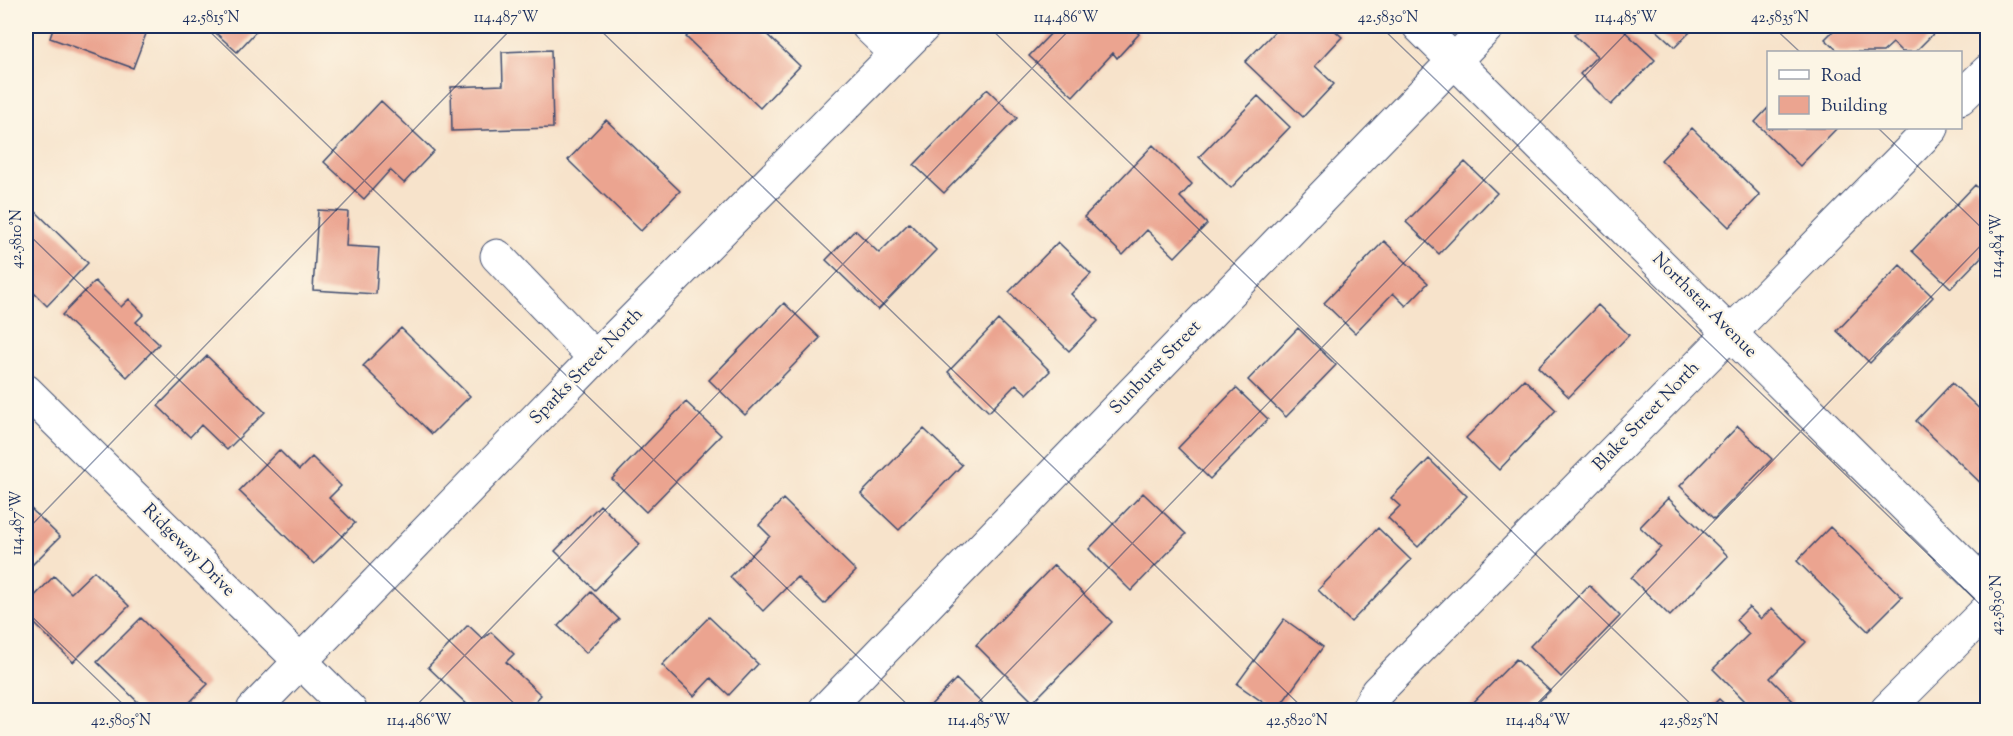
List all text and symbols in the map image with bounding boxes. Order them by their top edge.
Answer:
text: 42.5815°N [182,8,240,29]
text: 114.487°W [474,8,539,29]
text: 114.486°W [1034,8,1099,29]
text: 42.5830°N [1358,8,1418,29]
text: 114.485°W [1595,8,1657,29]
text: 42.5835°N [1751,8,1809,29]
legend [1767,51,1962,129]
text: Road [1821,64,1861,90]
text: Building [1821,94,1887,120]
text: 42.5810°N [7,209,28,269]
text: 114.484°W [1987,213,2008,278]
street label: Northstar Avenue [1646,248,1762,364]
street label: Sparks Street North [524,302,650,431]
street label: Sunburst Street [1104,315,1208,421]
street label: Blake Street North [1588,356,1707,478]
text: 114.487°W [7,490,28,555]
street label: Ridgeway Drive [136,499,240,603]
text: 42.5830°N [1987,575,2008,635]
text: 42.5805°N [91,711,151,732]
text: 114.486°W [387,711,452,732]
text: 114.485°W [948,711,1010,732]
text: 42.5820°N [1266,711,1328,732]
text: 114.484°W [1506,711,1571,732]
text: 42.5825°N [1660,711,1718,732]

